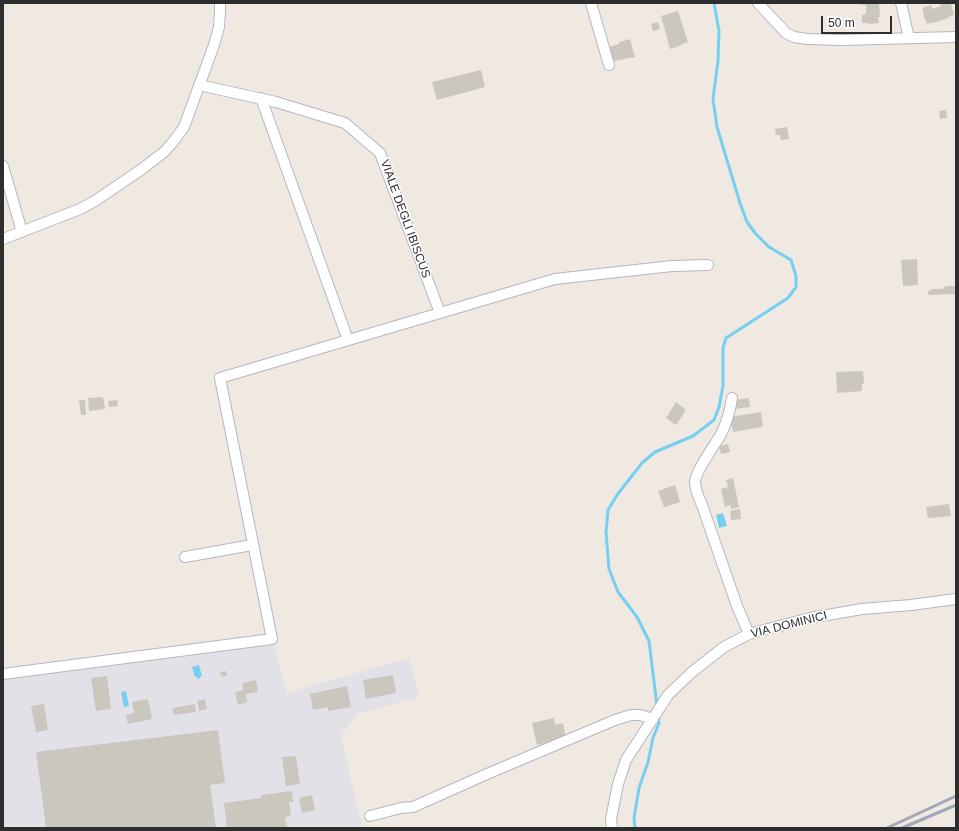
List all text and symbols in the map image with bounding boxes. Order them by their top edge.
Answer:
scale bar [823,8,894,34]
text: 50 m [828,16,855,30]
street label: VIALE DEGLI IBISCUS [377,158,433,280]
street label: VIA DOMINICI [749,609,829,641]

